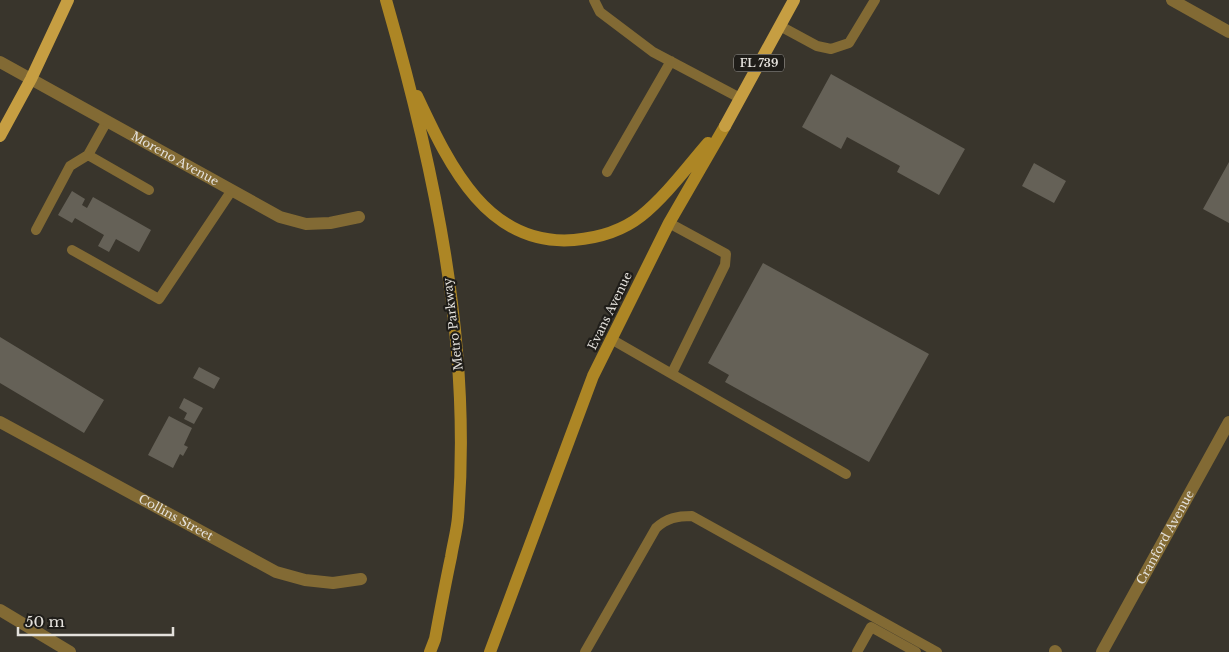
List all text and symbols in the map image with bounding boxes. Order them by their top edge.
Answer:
road number: FL 739 [734,54,784,72]
street label: Moreno Avenue [129,128,222,189]
street label: Evans Avenue [584,269,635,352]
street label: Metro Parkway [439,277,466,371]
street label: Cranford Avenue [1133,487,1197,587]
street label: Collins Street [136,491,216,544]
scale bar [18,604,172,636]
text: 50 m [25,612,65,631]

